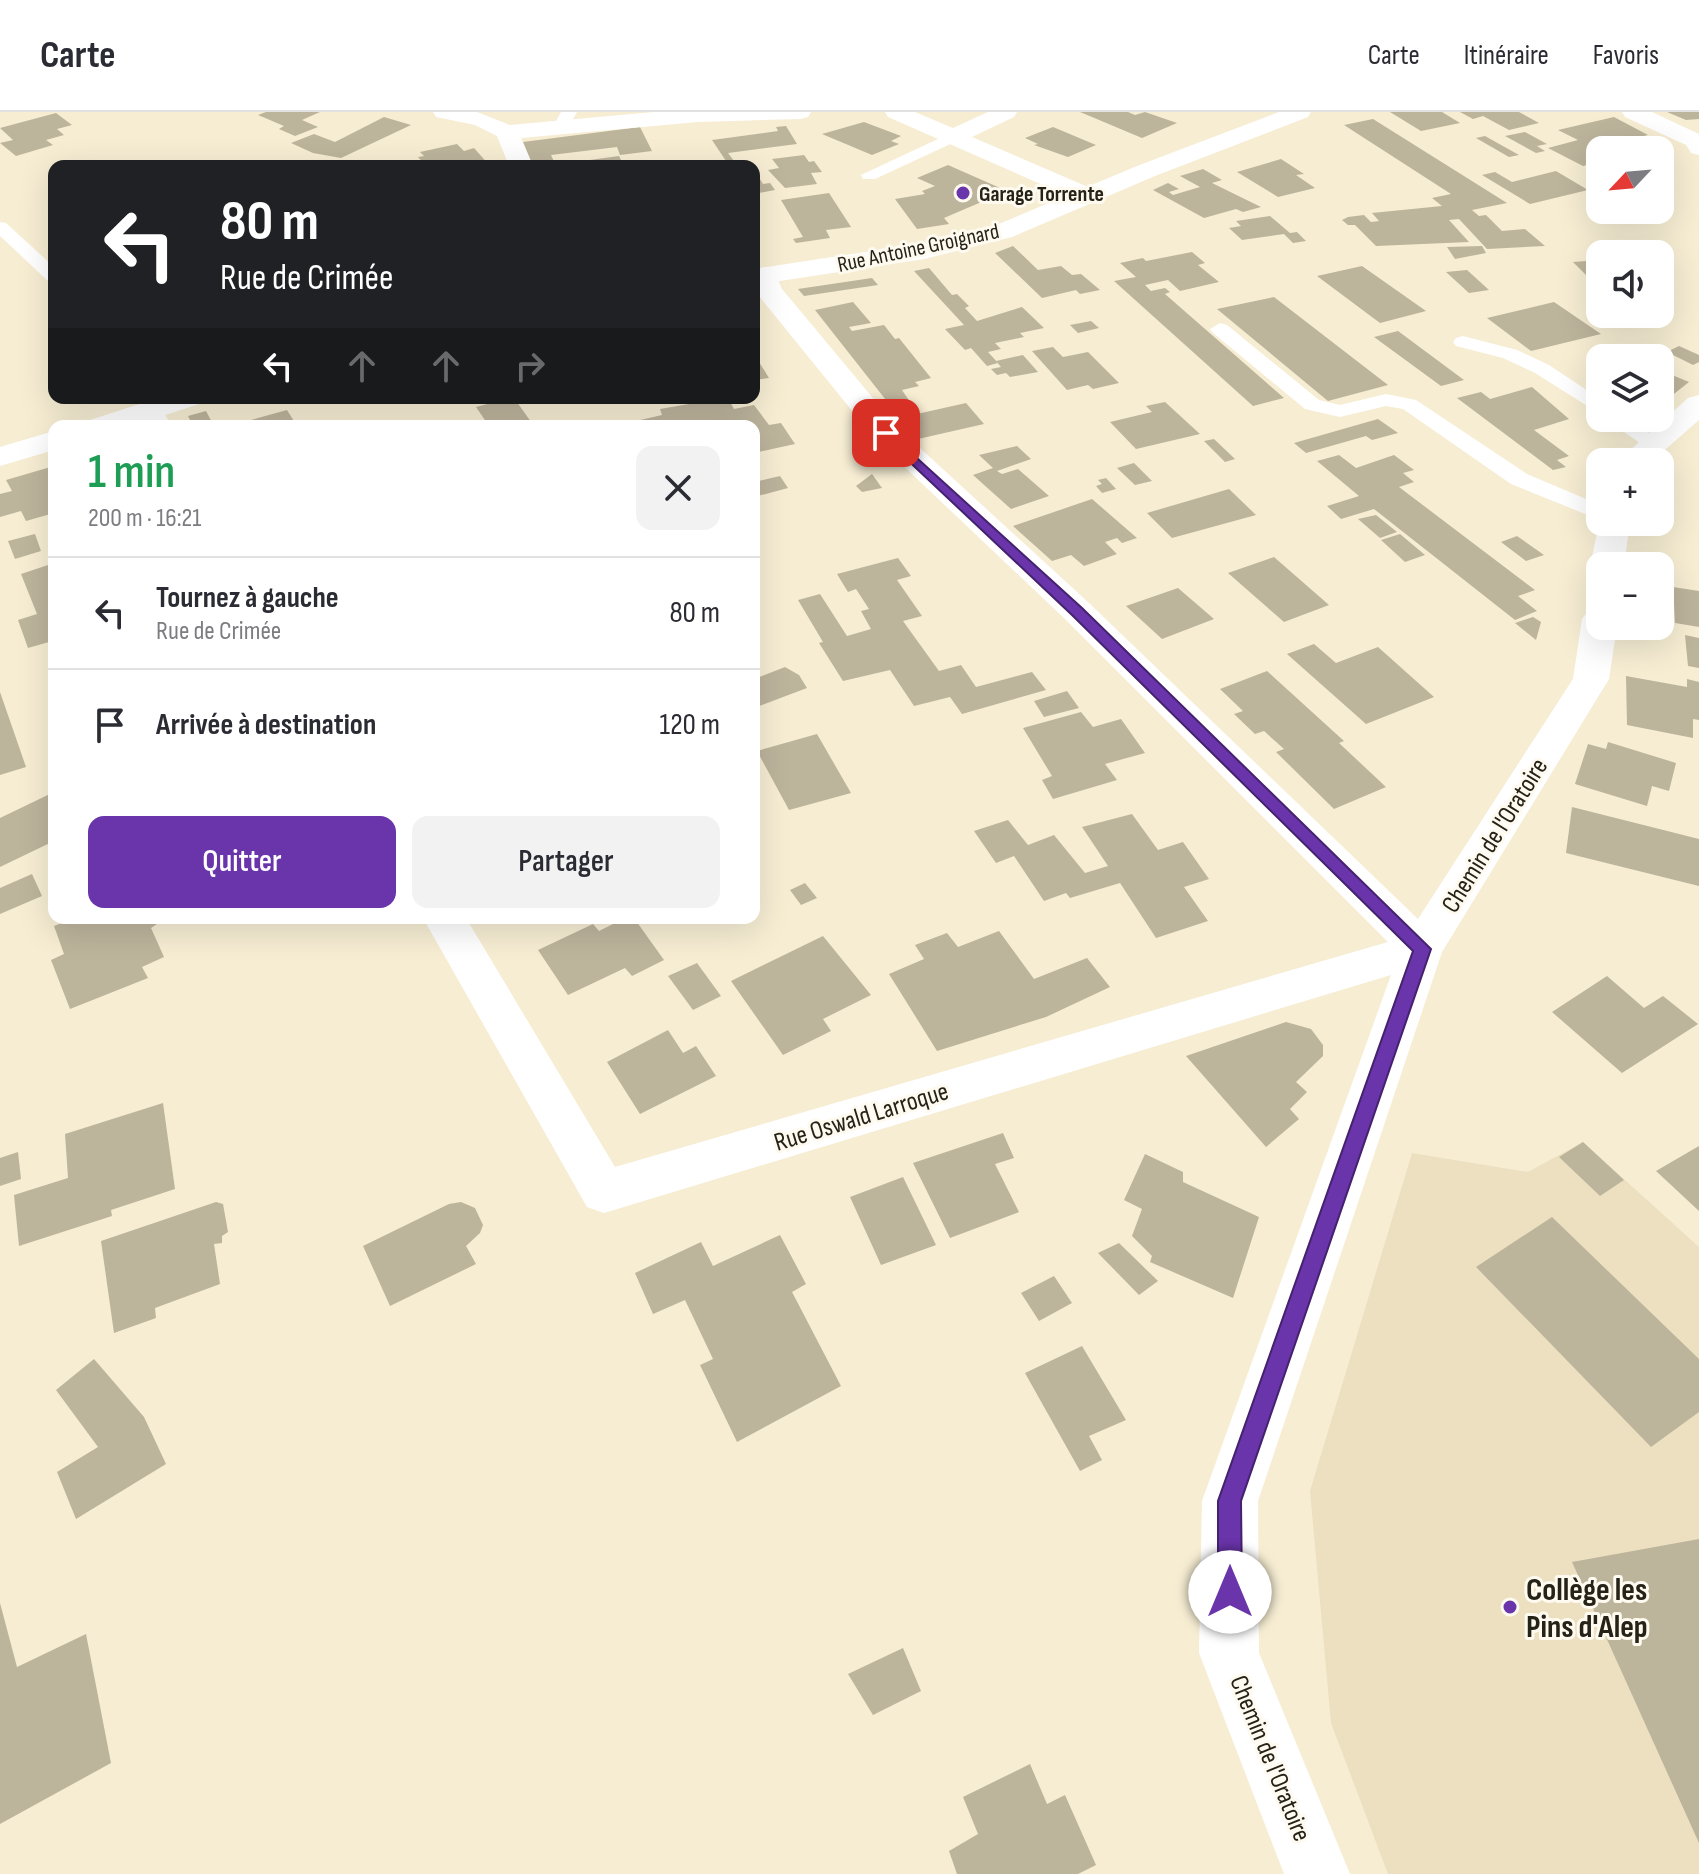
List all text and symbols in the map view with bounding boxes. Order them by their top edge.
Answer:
text: Carte [40,33,116,78]
text: Carte [1368,39,1420,72]
text: Itinéraire [1464,39,1549,72]
text: Favoris [1593,39,1659,72]
north arrow [1586,136,1674,224]
map controls [1586,136,1674,640]
place label: Garage Torrente [979,181,1104,208]
marker: Garage Torrente [954,184,972,202]
text: 80 m [220,189,319,256]
icon: left [88,192,192,296]
street label: Rue Antoine Groignard [835,218,1002,279]
button: sound [1586,240,1674,328]
text: Rue de Crimée [220,257,393,300]
icon: left [256,344,300,388]
icon: ahead [340,344,384,388]
icon: ahead [424,344,468,388]
icon: right [508,344,552,388]
button: layers [1586,344,1674,432]
pin [852,399,920,467]
icon: arrive [864,411,908,455]
text: 1 min [88,444,175,501]
button: close [636,446,720,530]
button: + [1586,448,1674,536]
text: 200 m · 16:21 [88,503,201,534]
button: − [1586,552,1674,640]
text: Tournez à gauche [156,580,339,616]
icon: left [88,591,132,635]
text: 80 m [669,595,720,631]
text: Rue de Crimée [156,616,281,647]
icon: arrive [88,703,132,747]
text: Arrivée à destination [156,707,376,743]
text: 120 m [659,707,720,743]
street label: Chemin de l'Oratoire [1435,753,1555,919]
button: Quitter [88,816,396,908]
button: Partager [412,816,720,908]
street label: Rue Oswald Larroque [770,1076,952,1159]
position arrow [1188,1550,1272,1634]
place label: Collège les Pins d'Alep [1526,1571,1648,1647]
marker: Collège les Pins d'Alep [1501,1598,1519,1616]
street label: Chemin de l'Oratoire [1222,1671,1317,1846]

